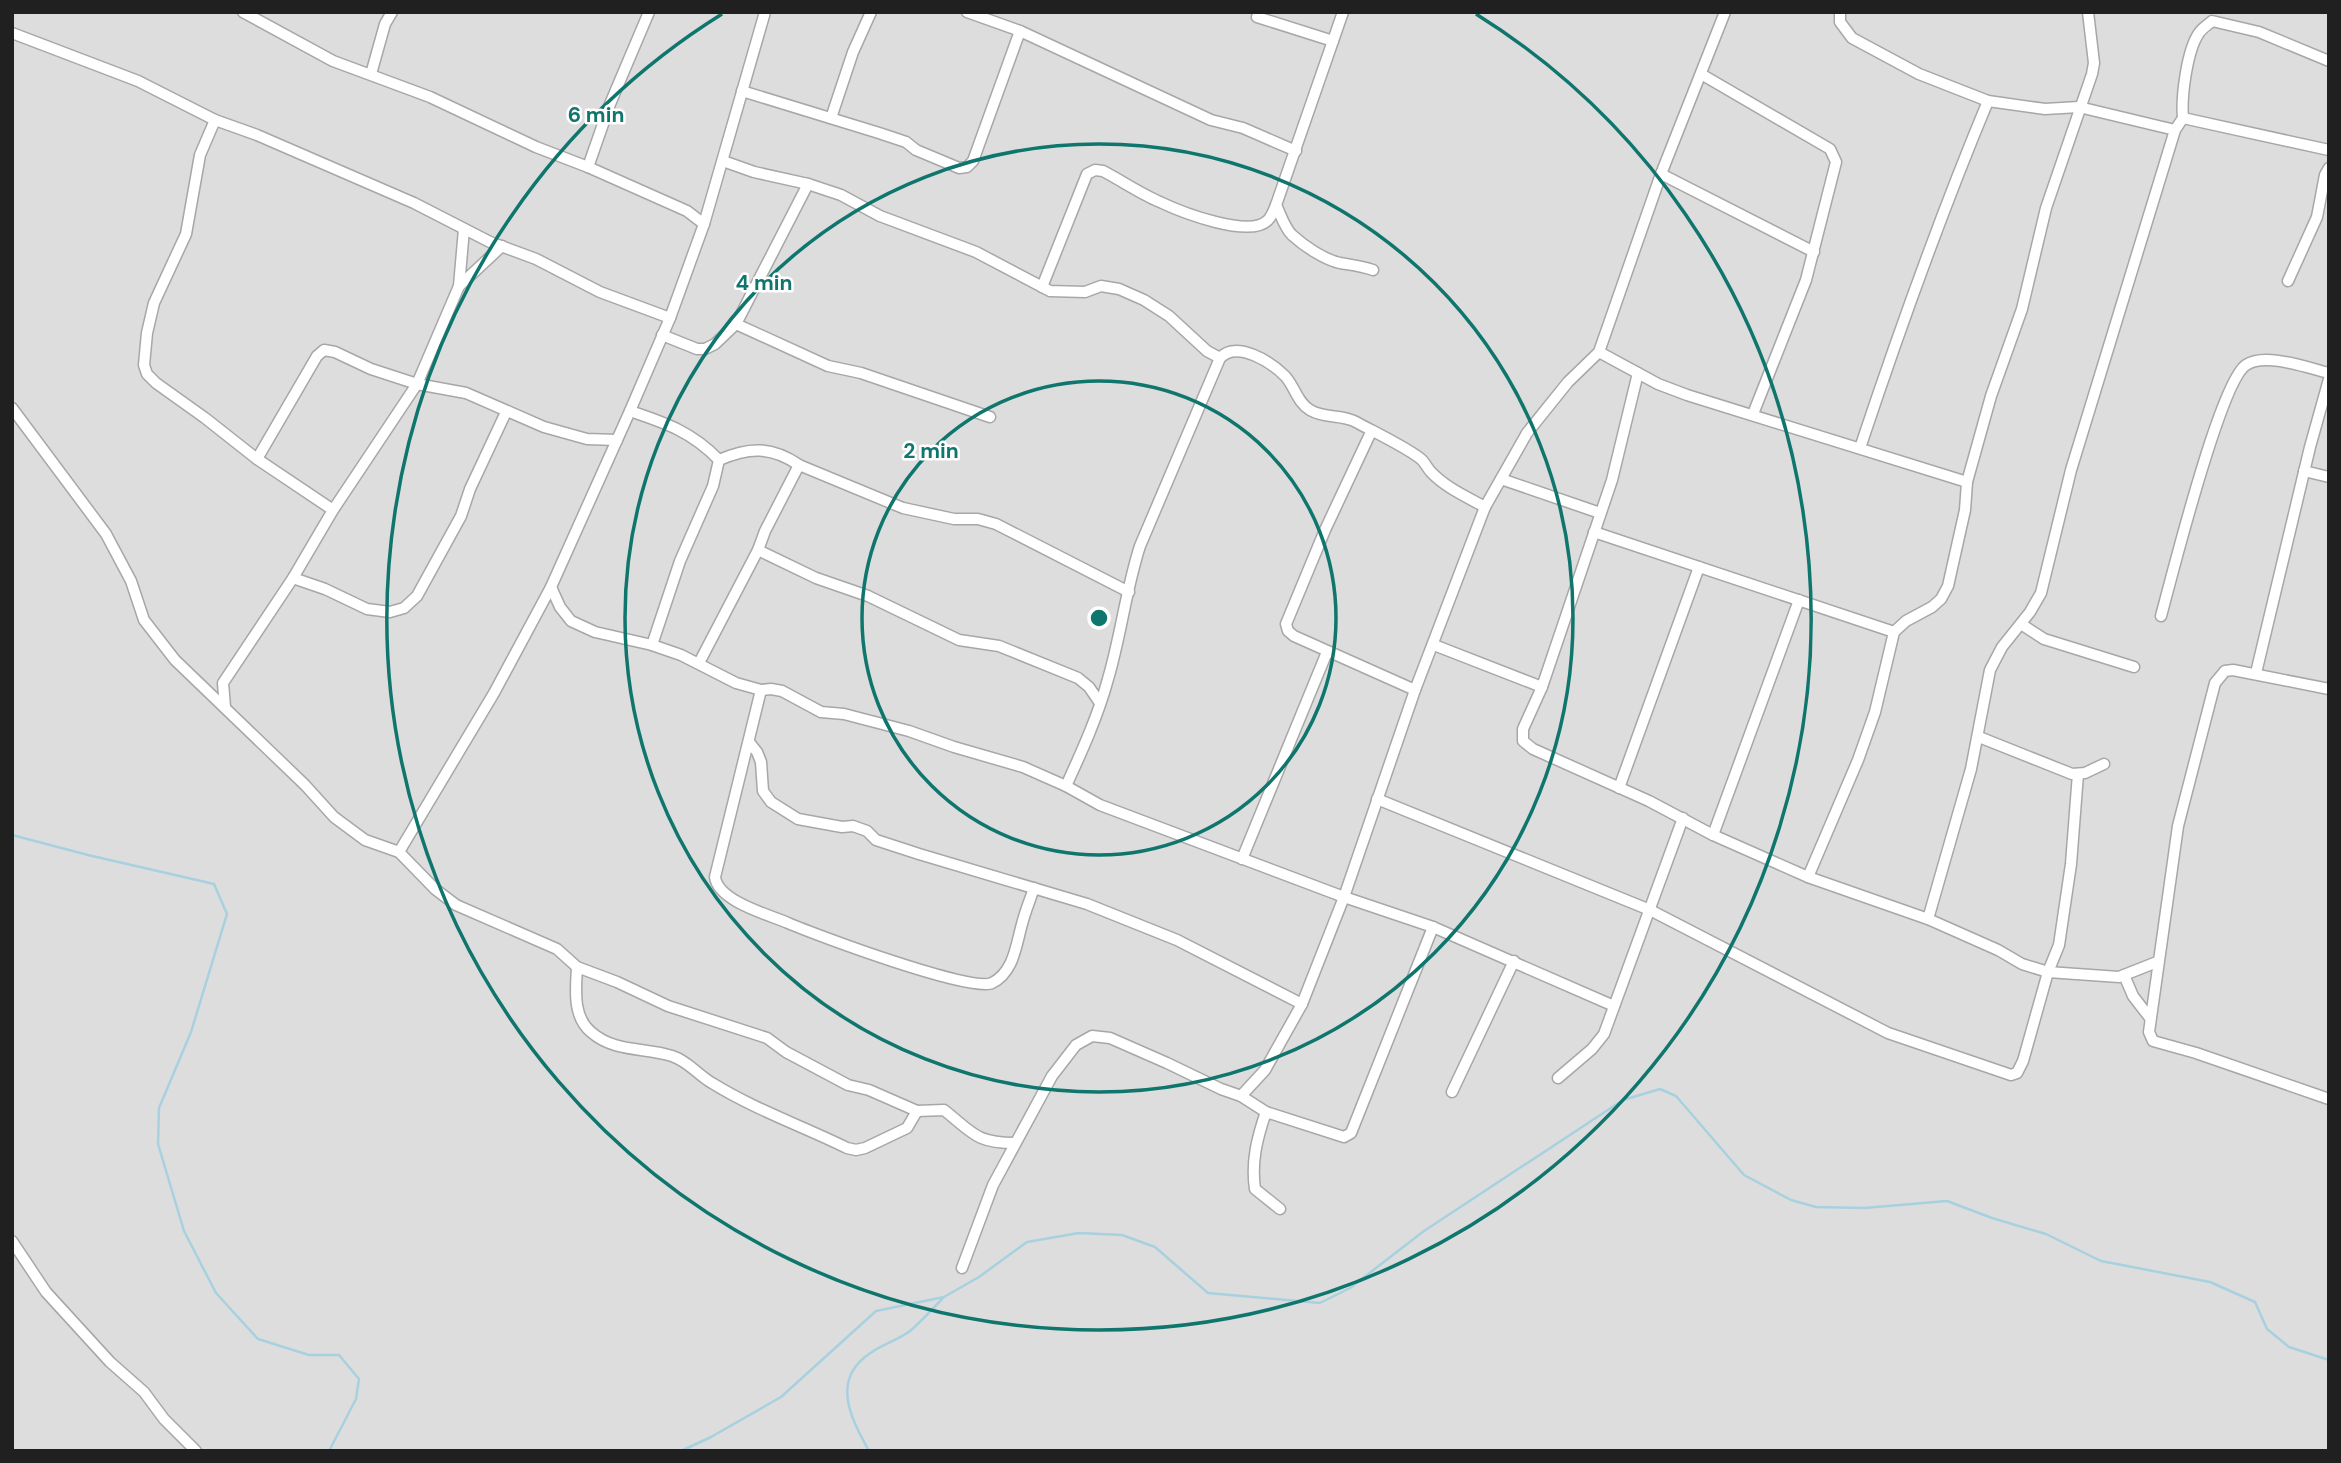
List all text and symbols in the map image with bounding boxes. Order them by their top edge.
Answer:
text: 6 min [568,101,624,129]
text: 4 min [735,269,793,297]
text: 2 min [903,437,959,465]
centre of rings [1087,606,1111,630]

